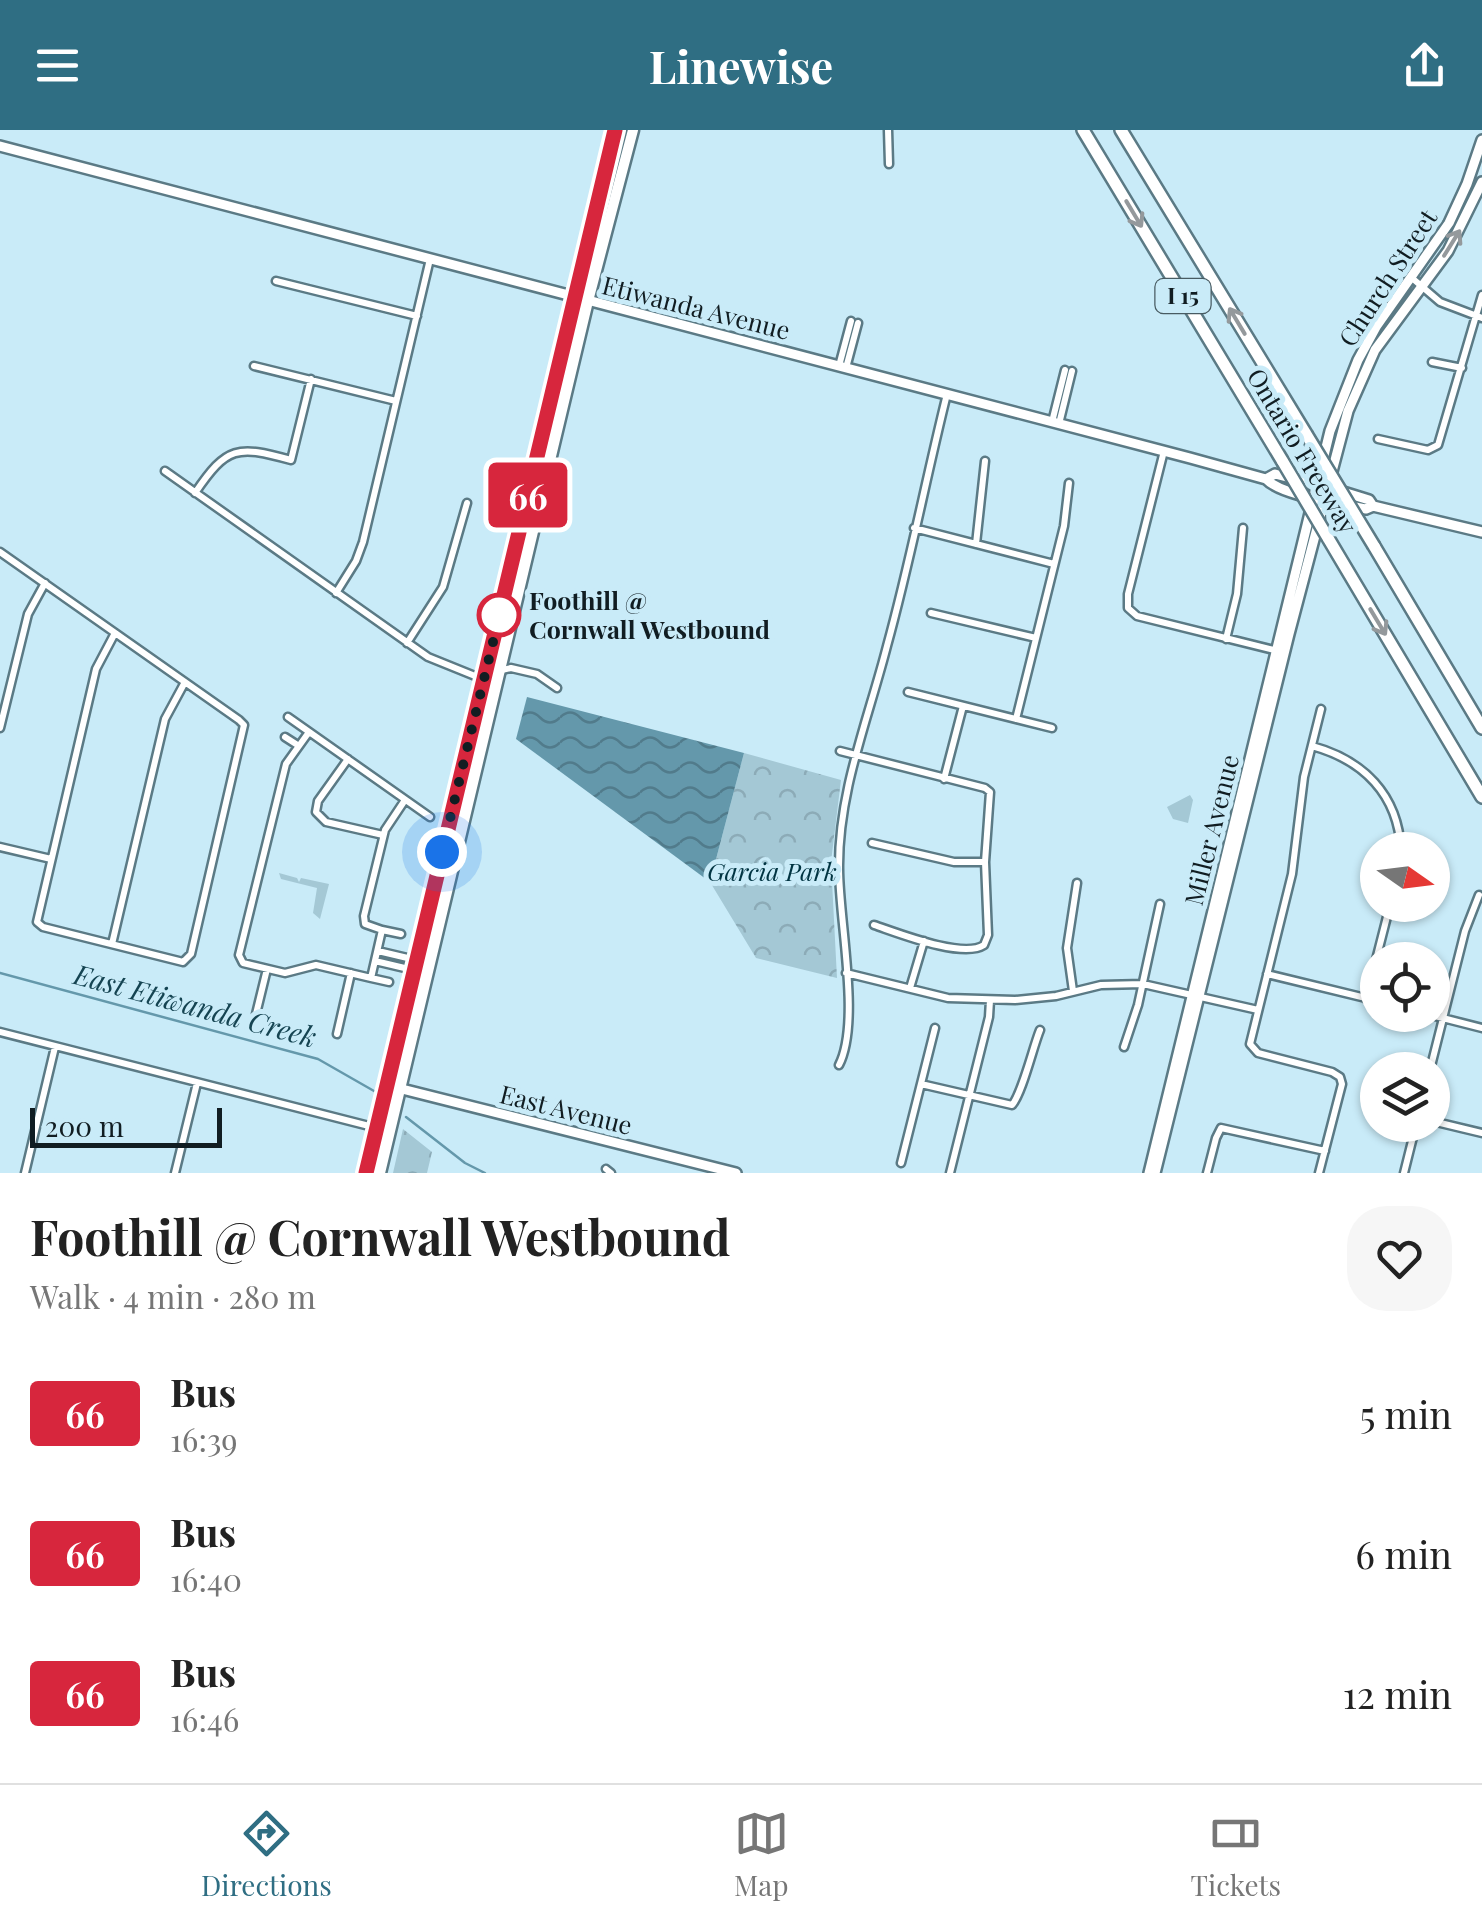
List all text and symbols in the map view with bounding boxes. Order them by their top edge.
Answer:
text: Linewise [649,35,833,95]
icon: menu [30,38,85,93]
icon: share [1397,38,1452,93]
one-way arrow [1124,199,1144,228]
street label: Church Street [1330,201,1444,352]
one-way arrow [1441,229,1462,258]
street label: Etiwanda Avenue [599,267,794,346]
road number: I 15 [1156,279,1210,313]
one-way arrow [1227,307,1248,335]
street label: Ontario Freeway [1241,362,1366,539]
line badge: 66 [483,462,573,528]
text: 66 [508,472,548,519]
place label: Foothill @ Cornwall Westbound [529,583,770,645]
marker: Foothill @ Cornwall Westbound [478,594,520,636]
one-way arrow [1368,607,1388,636]
street label: Miller Avenue [1176,751,1245,908]
your location [417,827,467,877]
north arrow [1360,832,1450,922]
map controls [1360,832,1450,1142]
park label: Garcia Park [707,854,837,887]
button: locate [1360,942,1450,1032]
water label: East Etiwanda Creek [69,954,321,1055]
button: layers [1360,1052,1450,1142]
street label: East Avenue [497,1076,636,1141]
scale bar [30,1103,222,1148]
text: 200 m [45,1107,124,1144]
text: Foothill @ Cornwall Westbound [30,1204,730,1268]
button: heart [1347,1206,1452,1311]
text: Walk · 4 min · 280 m [30,1274,316,1317]
text: Bus [170,1366,236,1417]
text: 5 min [1360,1388,1452,1439]
text: 66 [65,1390,105,1437]
text: 16:39 [170,1417,238,1460]
text: Bus [170,1506,236,1557]
text: 6 min [1355,1528,1452,1579]
text: 66 [65,1530,105,1577]
text: 16:40 [170,1557,242,1600]
text: Bus [170,1646,236,1697]
text: 12 min [1343,1668,1452,1719]
text: 66 [65,1670,105,1717]
text: 16:46 [170,1697,239,1740]
tab: Directions [201,1806,332,1903]
tab: Map [734,1806,789,1903]
tab: Tickets [1191,1806,1281,1903]

